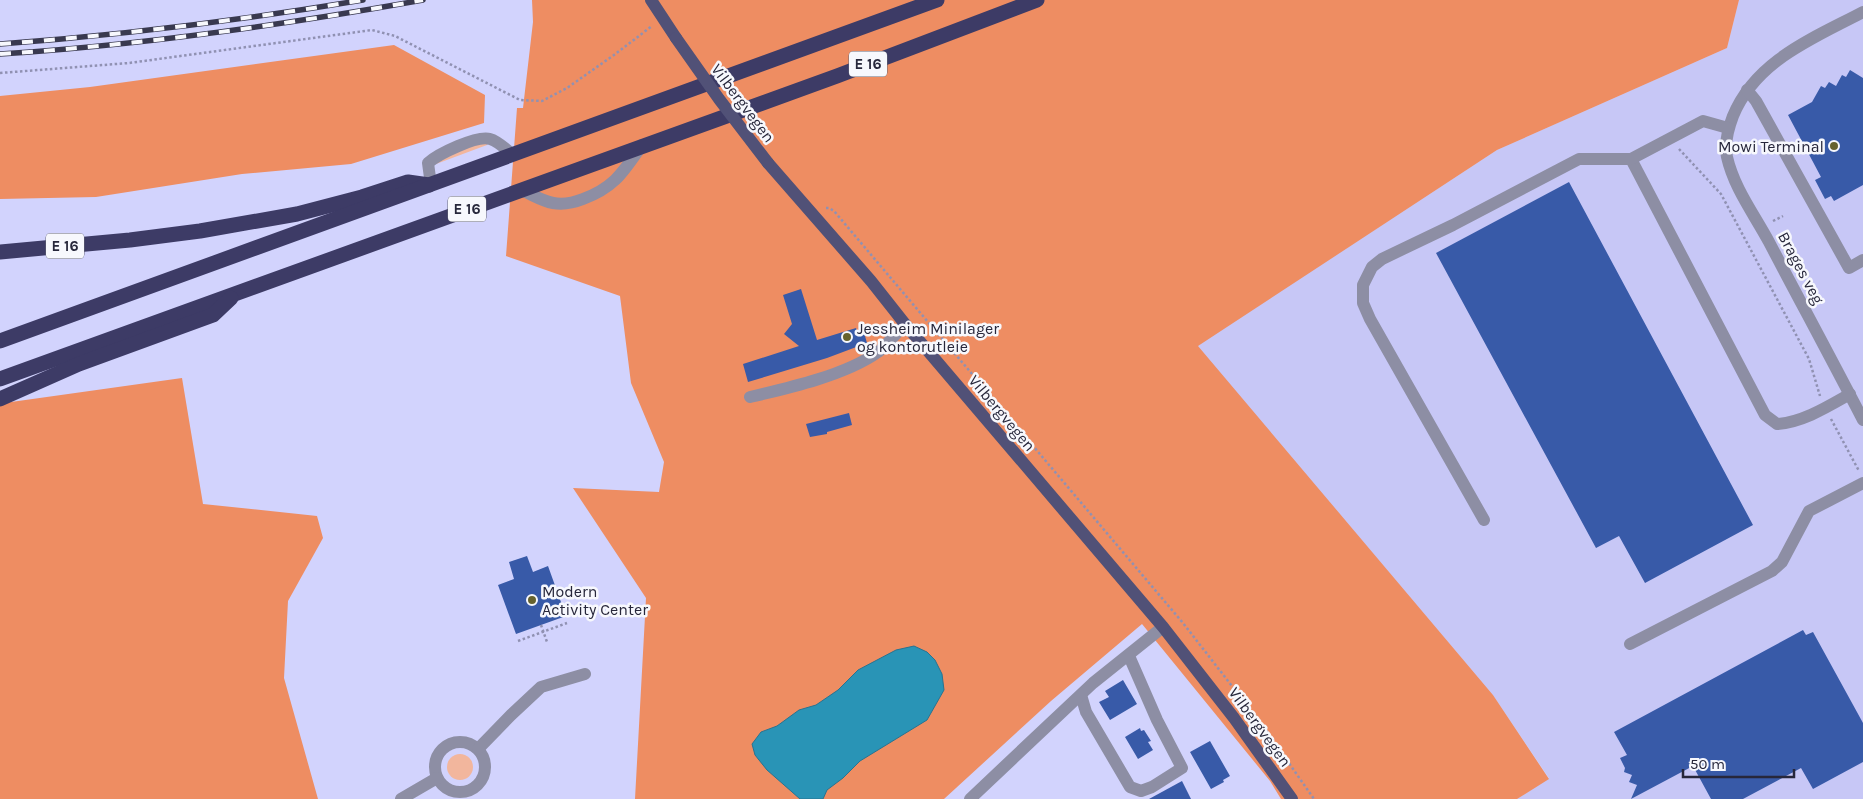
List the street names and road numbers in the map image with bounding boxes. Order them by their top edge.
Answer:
road number: E 16 [849,52,887,76]
street label: Vilbergvegen [707,60,779,146]
road number: E 16 [448,196,486,222]
street label: Brages veg [1774,229,1828,307]
road number: E 16 [46,234,84,258]
street label: Vilbergvegen [965,371,1039,455]
street label: Vilbergvegen [1225,684,1295,770]

